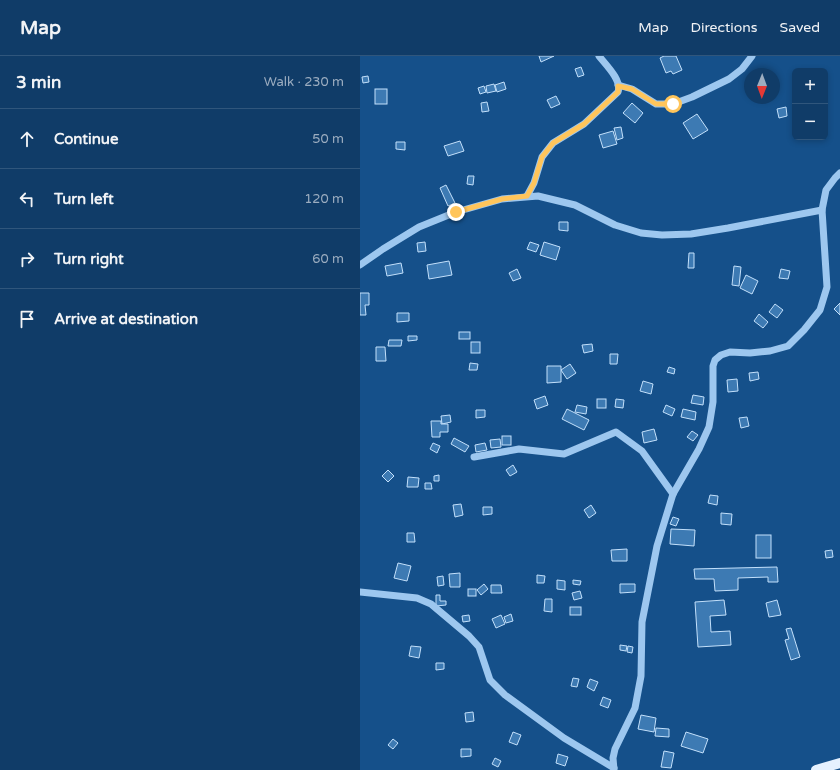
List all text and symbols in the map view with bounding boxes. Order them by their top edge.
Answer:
text: Map [20,17,61,39]
text: Map [638,19,669,36]
text: Directions [691,19,758,36]
text: Saved [780,19,820,36]
north arrow [744,68,780,104]
map controls [792,68,828,140]
button: + [792,68,828,104]
text: 3 min [16,72,61,93]
text: Walk · 230 m [264,74,344,90]
route start [664,95,682,113]
button: − [792,104,828,140]
icon: ahead [16,128,38,150]
text: Continue [54,130,118,148]
text: 50 m [312,131,344,147]
icon: left [16,188,38,210]
text: Turn left [54,190,114,208]
text: 120 m [304,191,344,207]
route end [447,203,465,221]
icon: right [16,248,38,270]
text: Turn right [54,250,124,268]
text: 60 m [312,251,344,267]
icon: arrive [16,308,38,330]
text: Arrive at destination [54,310,198,328]

